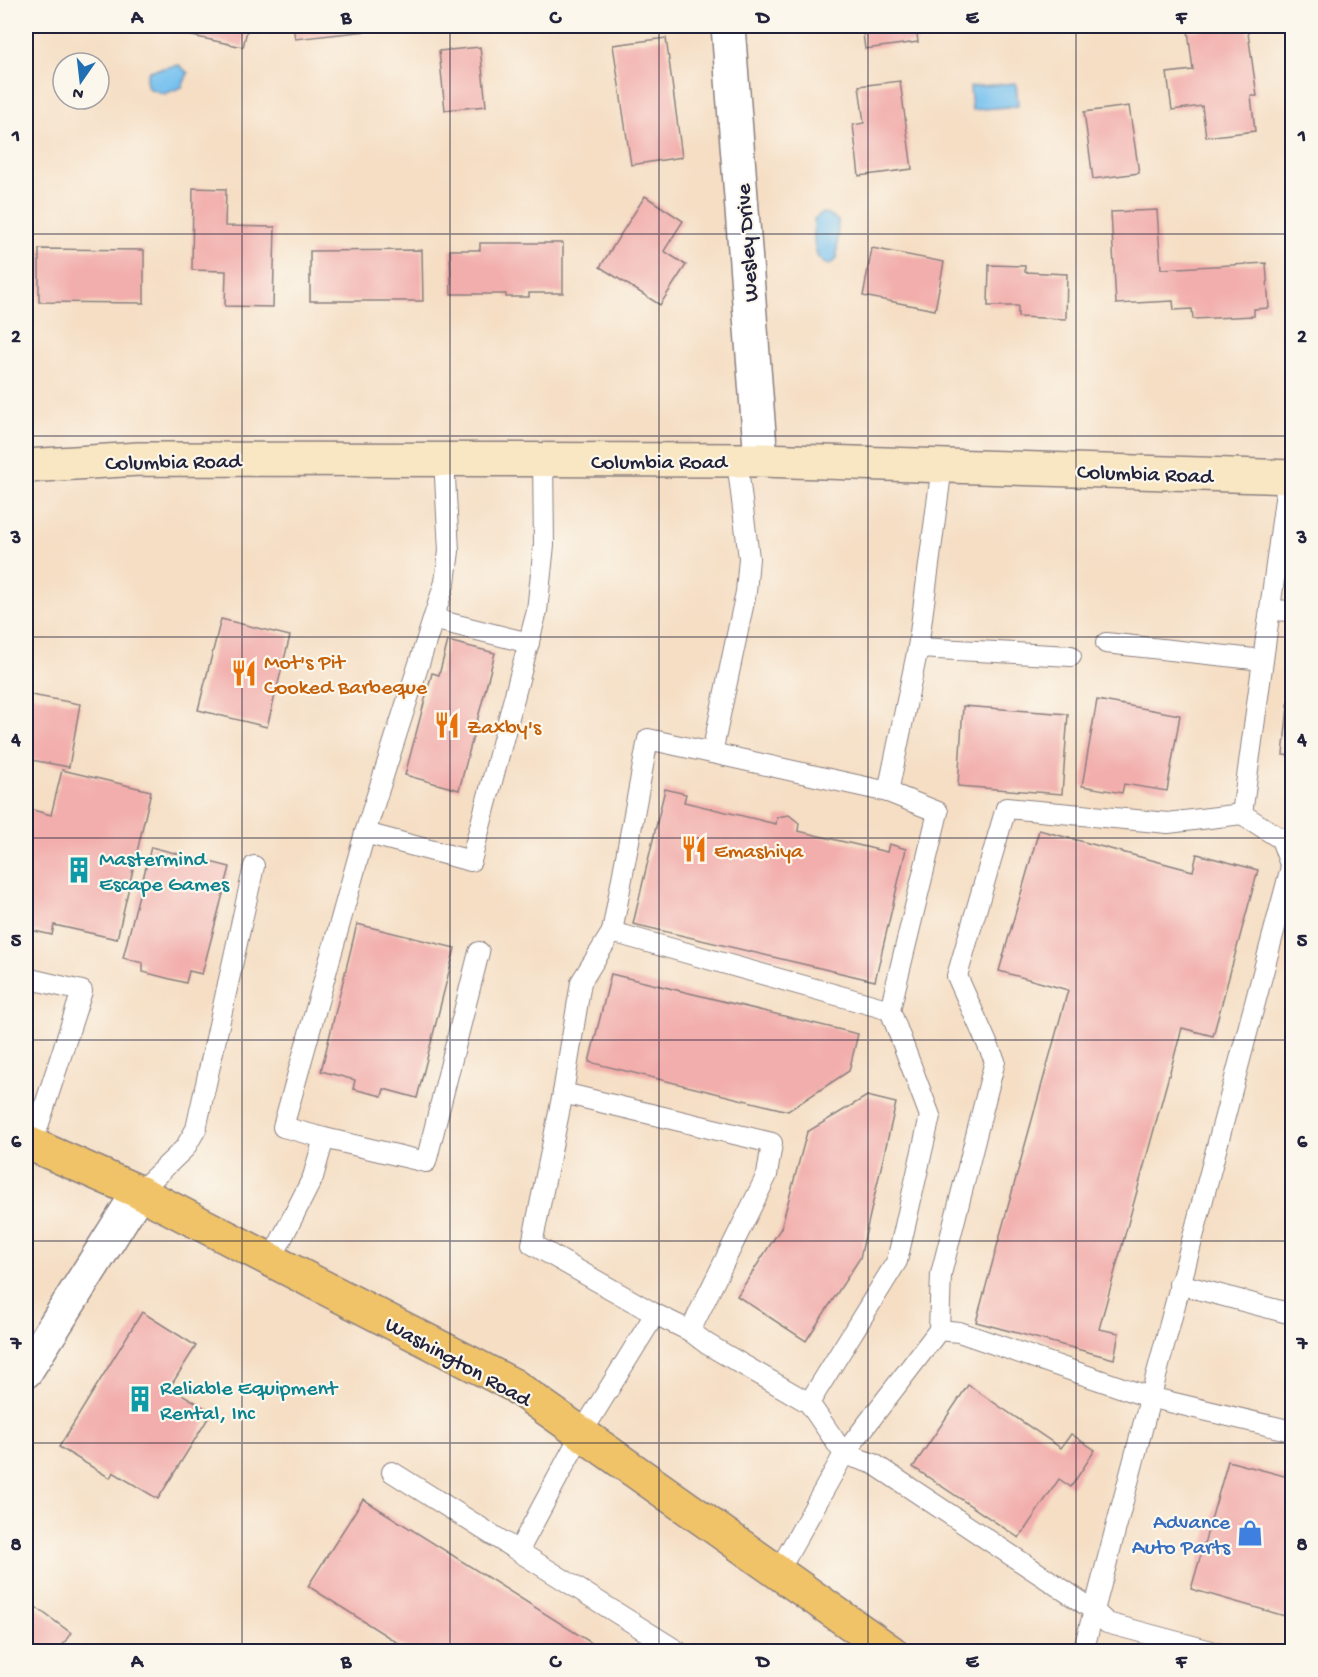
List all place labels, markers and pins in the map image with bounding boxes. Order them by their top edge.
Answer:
place label: Mot's Pit Cooked Barbeque [264,651,428,702]
restaurant icon: Mot's Pit Cooked Barbeque [229,658,259,688]
restaurant icon: Zaxby's [432,710,462,740]
place label: Zaxby's [467,716,542,742]
restaurant icon: Emashiya [679,834,709,864]
place label: Emashiya [714,840,804,866]
place label: Mastermind Escape Games [99,848,230,899]
building icon: Mastermind Escape Games [64,855,94,885]
place label: Reliable Equipment Rental, Inc [160,1377,339,1428]
building icon: Reliable Equipment Rental, Inc [125,1384,155,1414]
place label: Advance Auto Parts [1132,1511,1231,1562]
shop icon: Advance Auto Parts [1235,1518,1265,1548]

